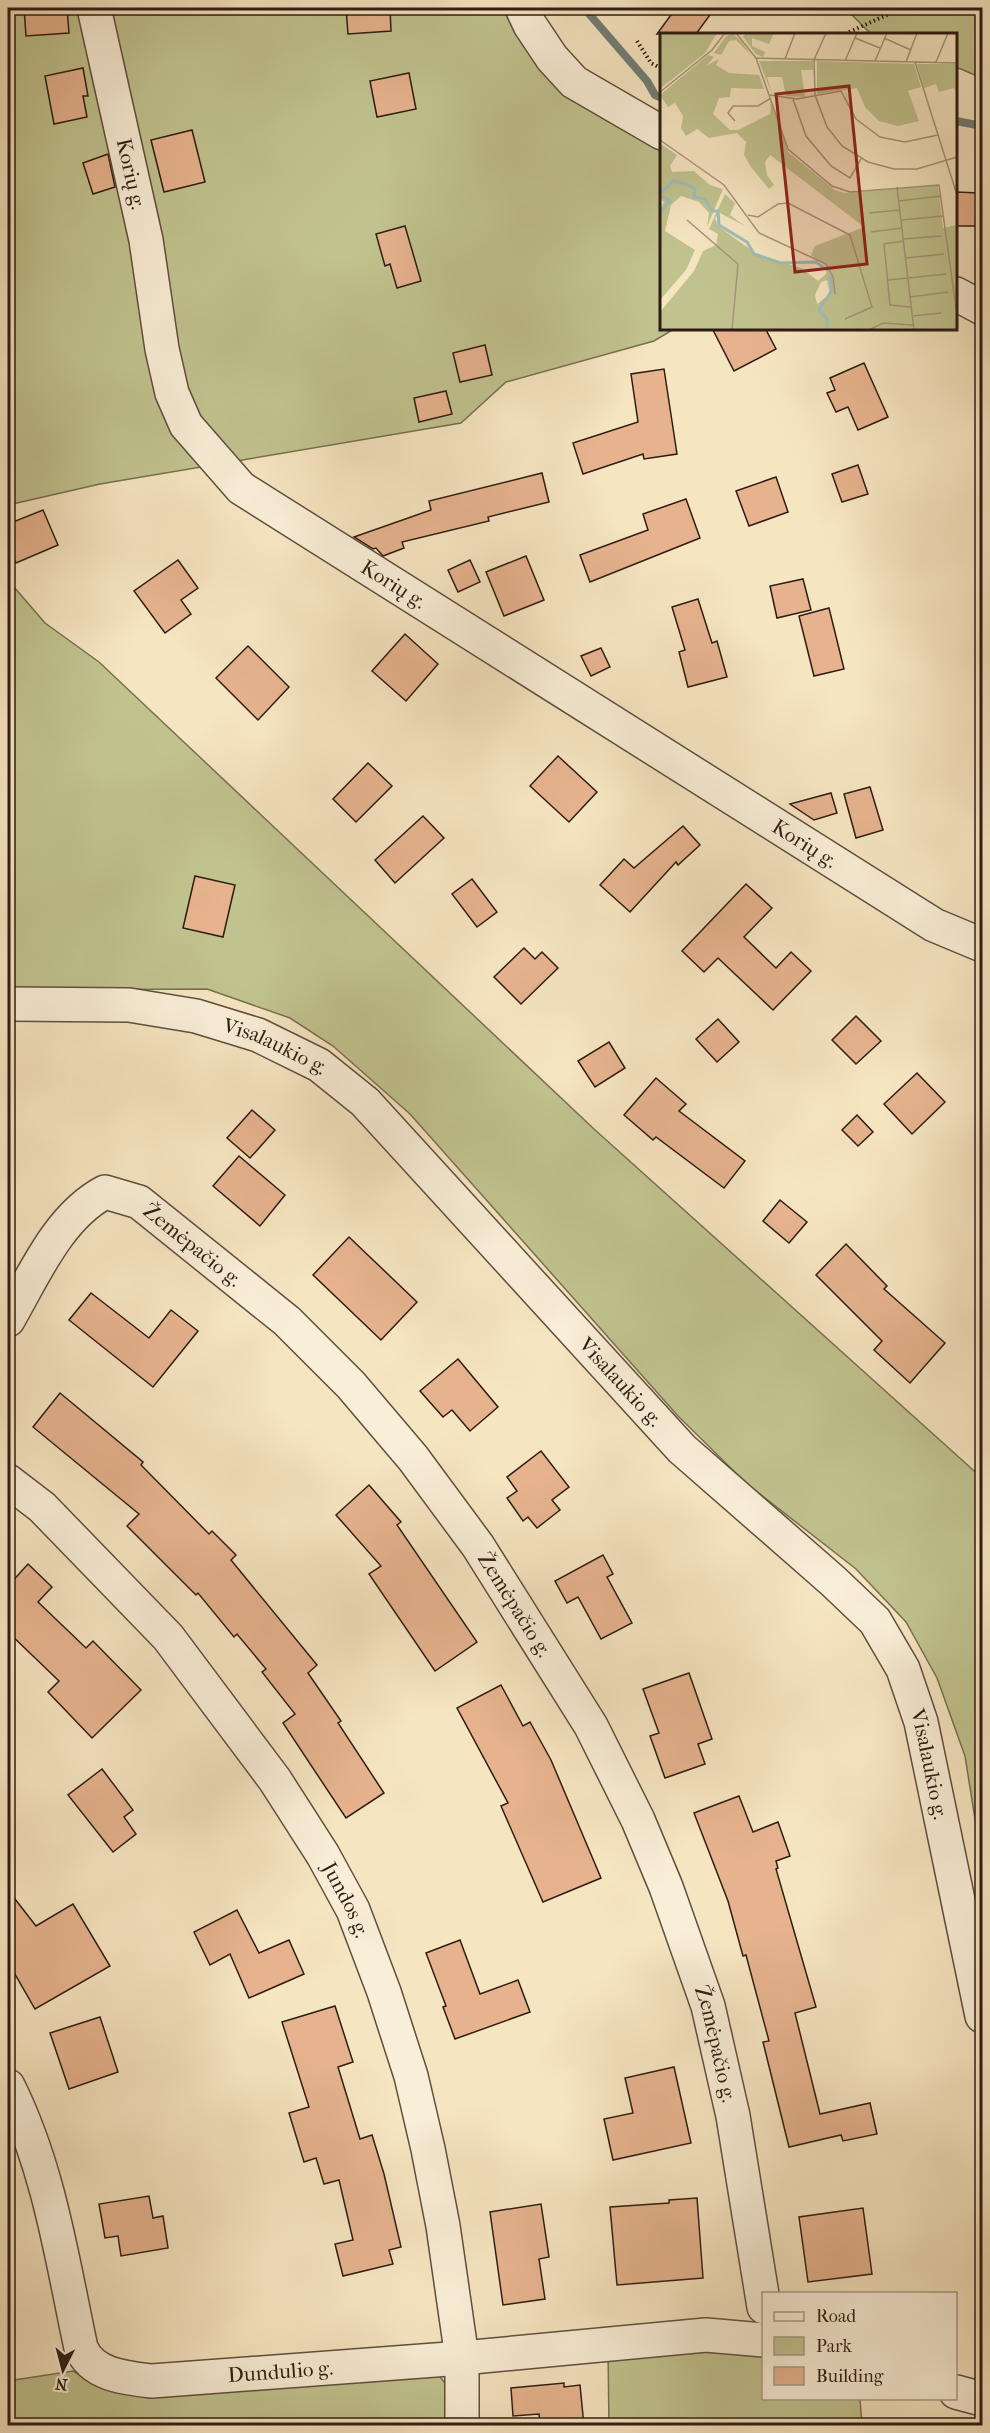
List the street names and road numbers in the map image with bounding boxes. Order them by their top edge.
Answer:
street label: Korių g. [112,136,151,212]
street label: Korių g. [357,555,430,614]
street label: Korių g. [768,814,842,873]
street label: Visalaukio g. [219,1013,333,1080]
street label: Žemėpačio g. [139,1198,247,1292]
street label: Visalaukio g. [573,1332,667,1431]
street label: Žemėpačio g. [473,1548,557,1661]
street label: Visalaukio g. [905,1705,953,1822]
street label: Jundos g. [316,1856,374,1941]
street label: Žemėpačio g. [690,1982,741,2104]
street label: Dundulio g. [227,2356,334,2387]

